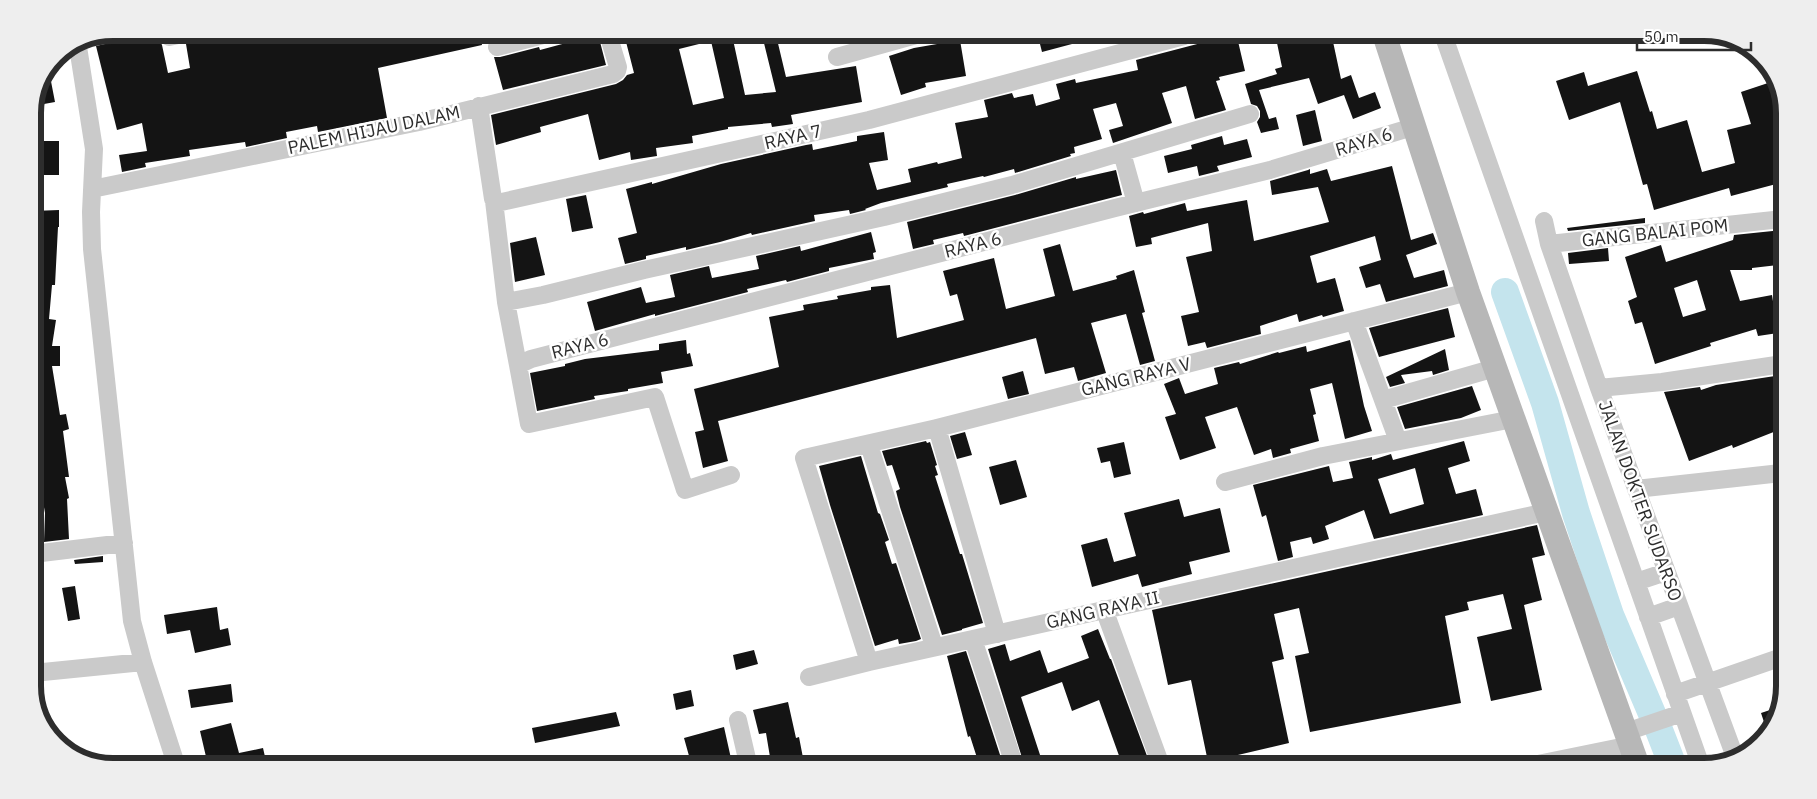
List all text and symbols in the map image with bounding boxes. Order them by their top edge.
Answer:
scale bar [1637,20,1751,52]
text: 50 m [1644,27,1679,46]
street label: PALEM HIJAU DALAM [286,100,462,159]
street label: RAYA 7 [762,119,824,154]
street label: RAYA 6 [1333,122,1395,161]
street label: GANG BALAI POM [1581,213,1729,252]
street label: RAYA 6 [942,226,1004,263]
street label: RAYA 6 [549,327,611,364]
street label: GANG RAYA V [1079,352,1193,401]
street label: JALAN DOKTER SUDARSO [1593,397,1687,604]
street label: GANG RAYA II [1044,585,1162,634]

